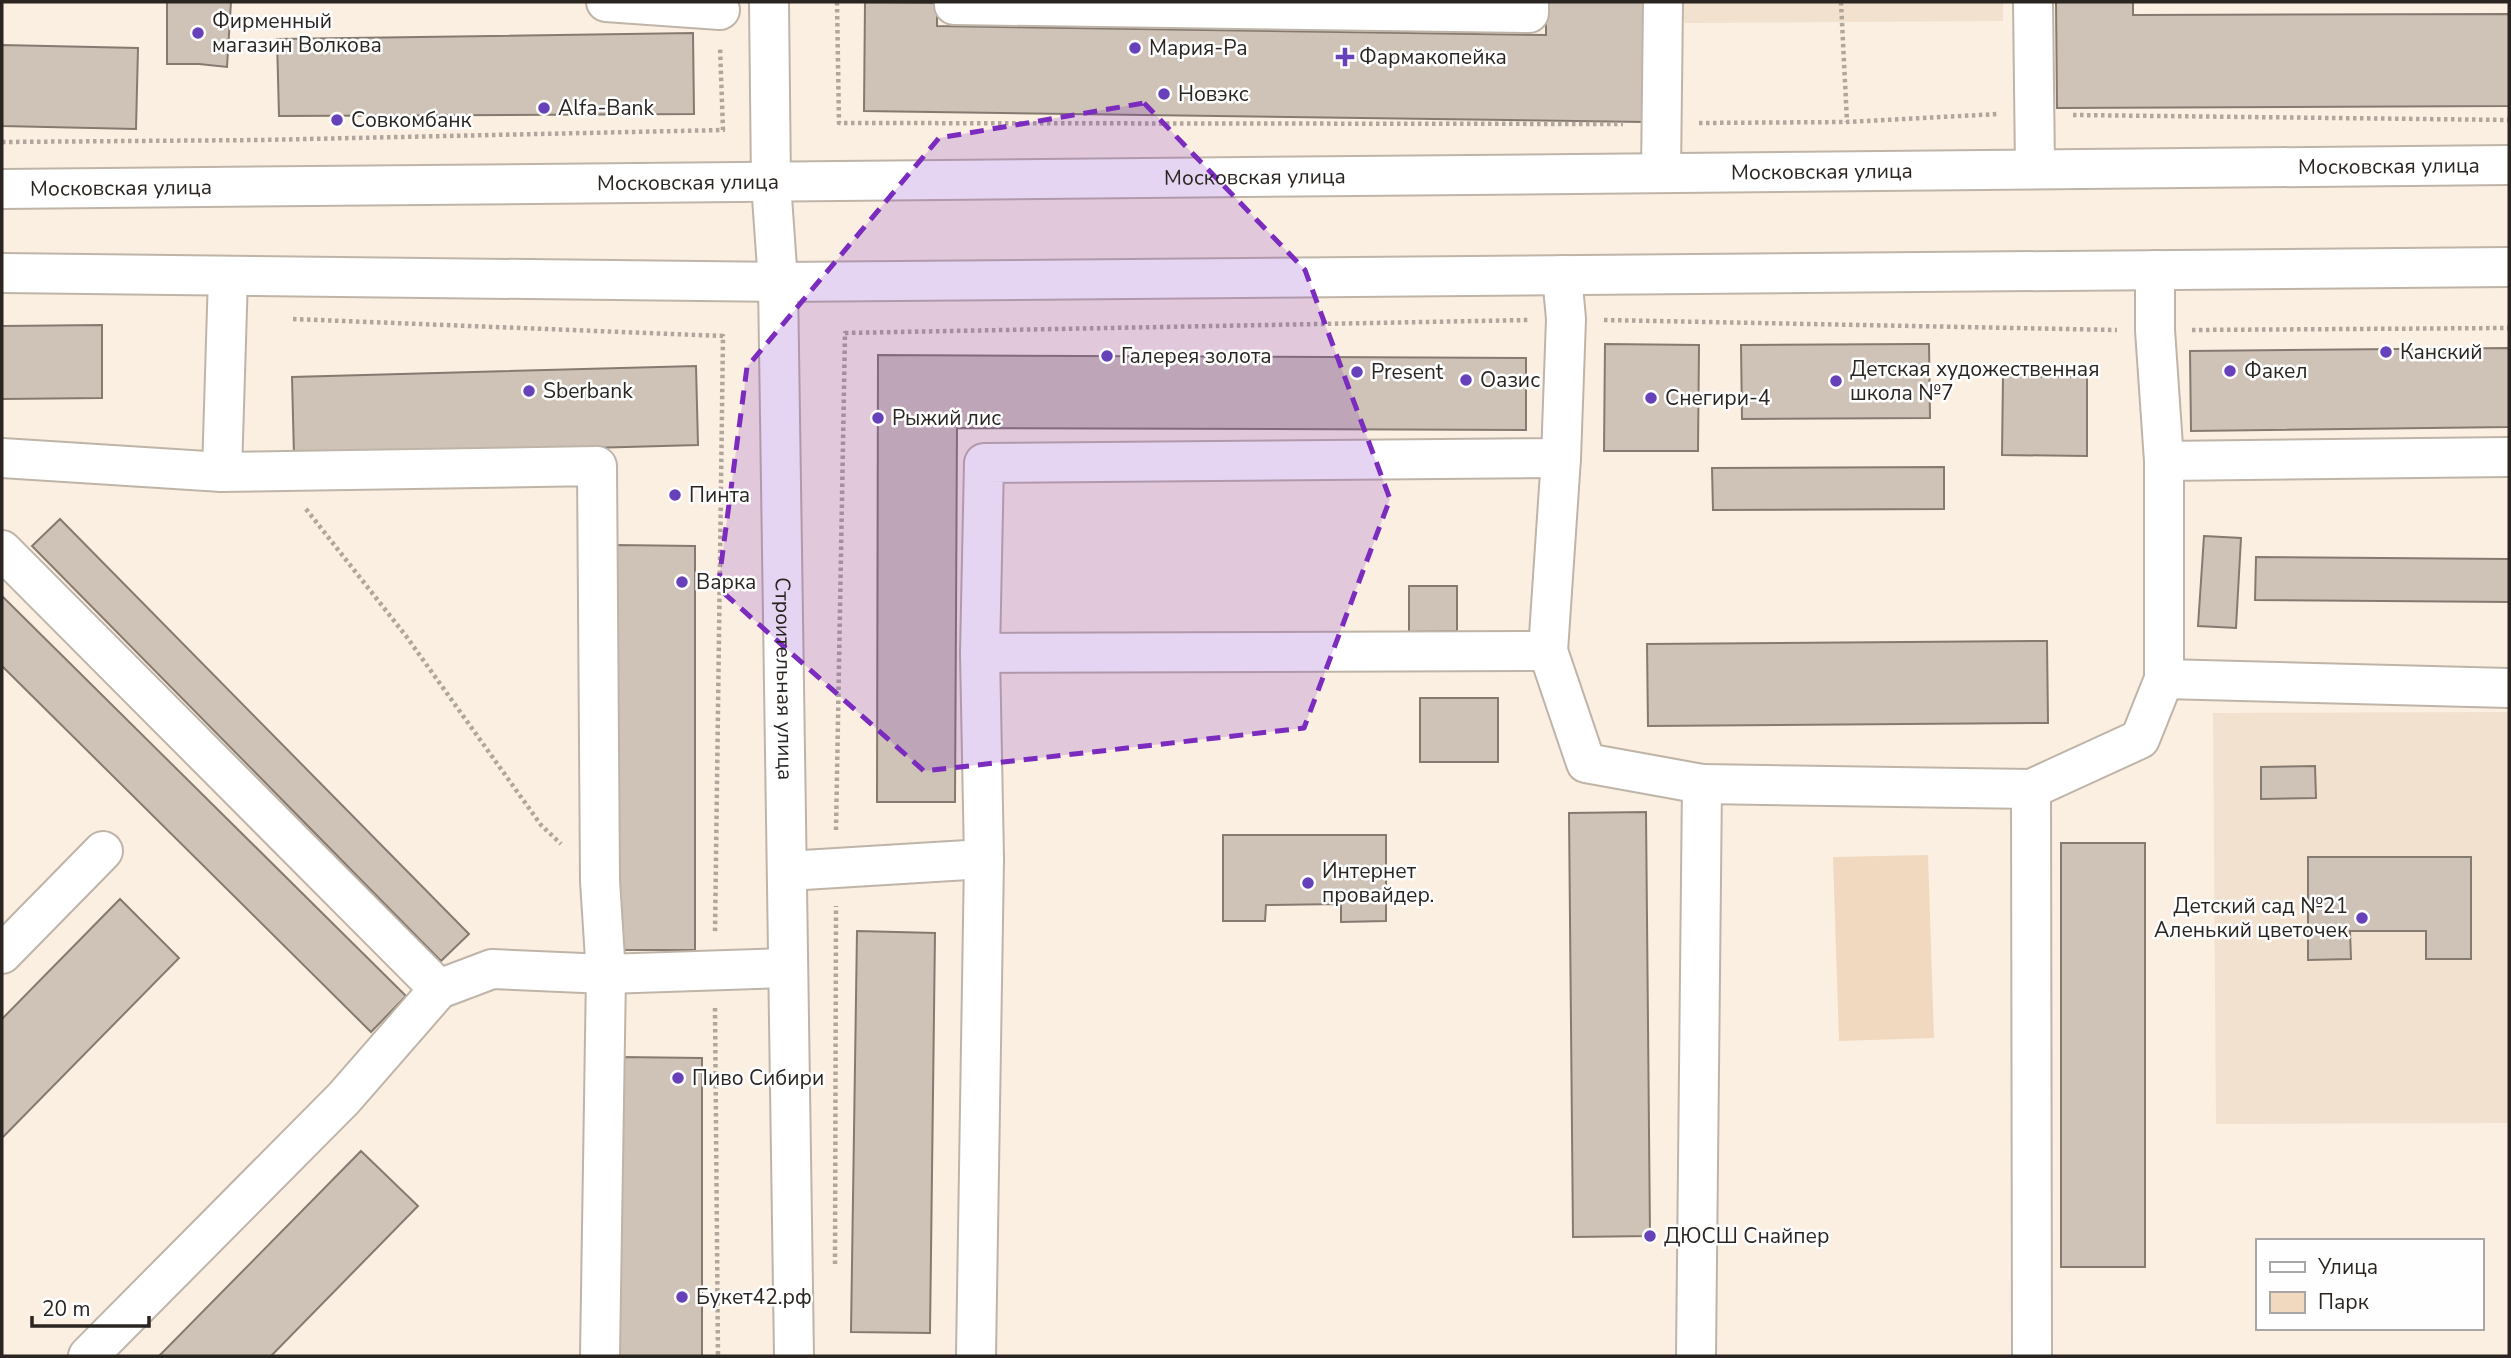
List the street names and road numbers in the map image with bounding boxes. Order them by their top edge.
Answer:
street label: Московская улица [2298,151,2480,181]
street label: Московская улица [1731,157,1913,186]
street label: Московская улица [1164,162,1346,192]
street label: Московская улица [597,168,779,197]
street label: Московская улица [30,173,212,203]
street label: Строительная улица [768,577,799,780]

